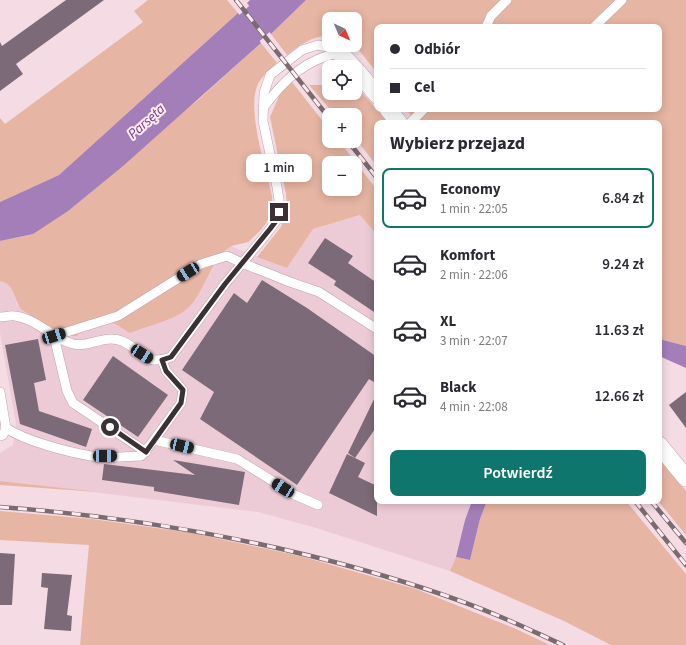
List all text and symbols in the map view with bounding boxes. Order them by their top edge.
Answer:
north arrow [322,12,362,52]
map controls [322,12,362,196]
text: Odbiór [414,39,460,60]
button: locate [322,60,362,100]
text: Cel [414,77,435,98]
water label: Parsęta [124,99,170,144]
button: + [322,108,362,148]
text: Wybierz przejazd [390,131,525,156]
callout: 1 min [246,154,312,182]
button: − [322,156,362,196]
text: 1 min [264,159,294,177]
text: Economy [440,179,501,200]
icon: car [392,180,428,216]
text: 6.84 zł [602,188,644,209]
text: 1 min · 22:05 [440,200,508,218]
route end [270,203,288,221]
text: Komfort [440,245,495,266]
icon: car [392,246,428,282]
text: 9.24 zł [602,254,644,275]
car [175,261,201,283]
text: 2 min · 22:06 [440,266,508,284]
text: XL [440,311,456,332]
icon: car [392,312,428,348]
text: 11.63 zł [595,320,644,341]
car [41,327,67,345]
text: 3 min · 22:07 [440,332,508,350]
car [129,342,155,366]
text: Black [440,377,477,398]
icon: car [392,378,428,414]
text: 12.66 zł [595,386,644,407]
text: 4 min · 22:08 [440,398,508,416]
route start [101,418,119,436]
car [169,437,195,455]
car [93,450,117,462]
button: Potwierdź [390,450,646,496]
car [270,477,296,499]

